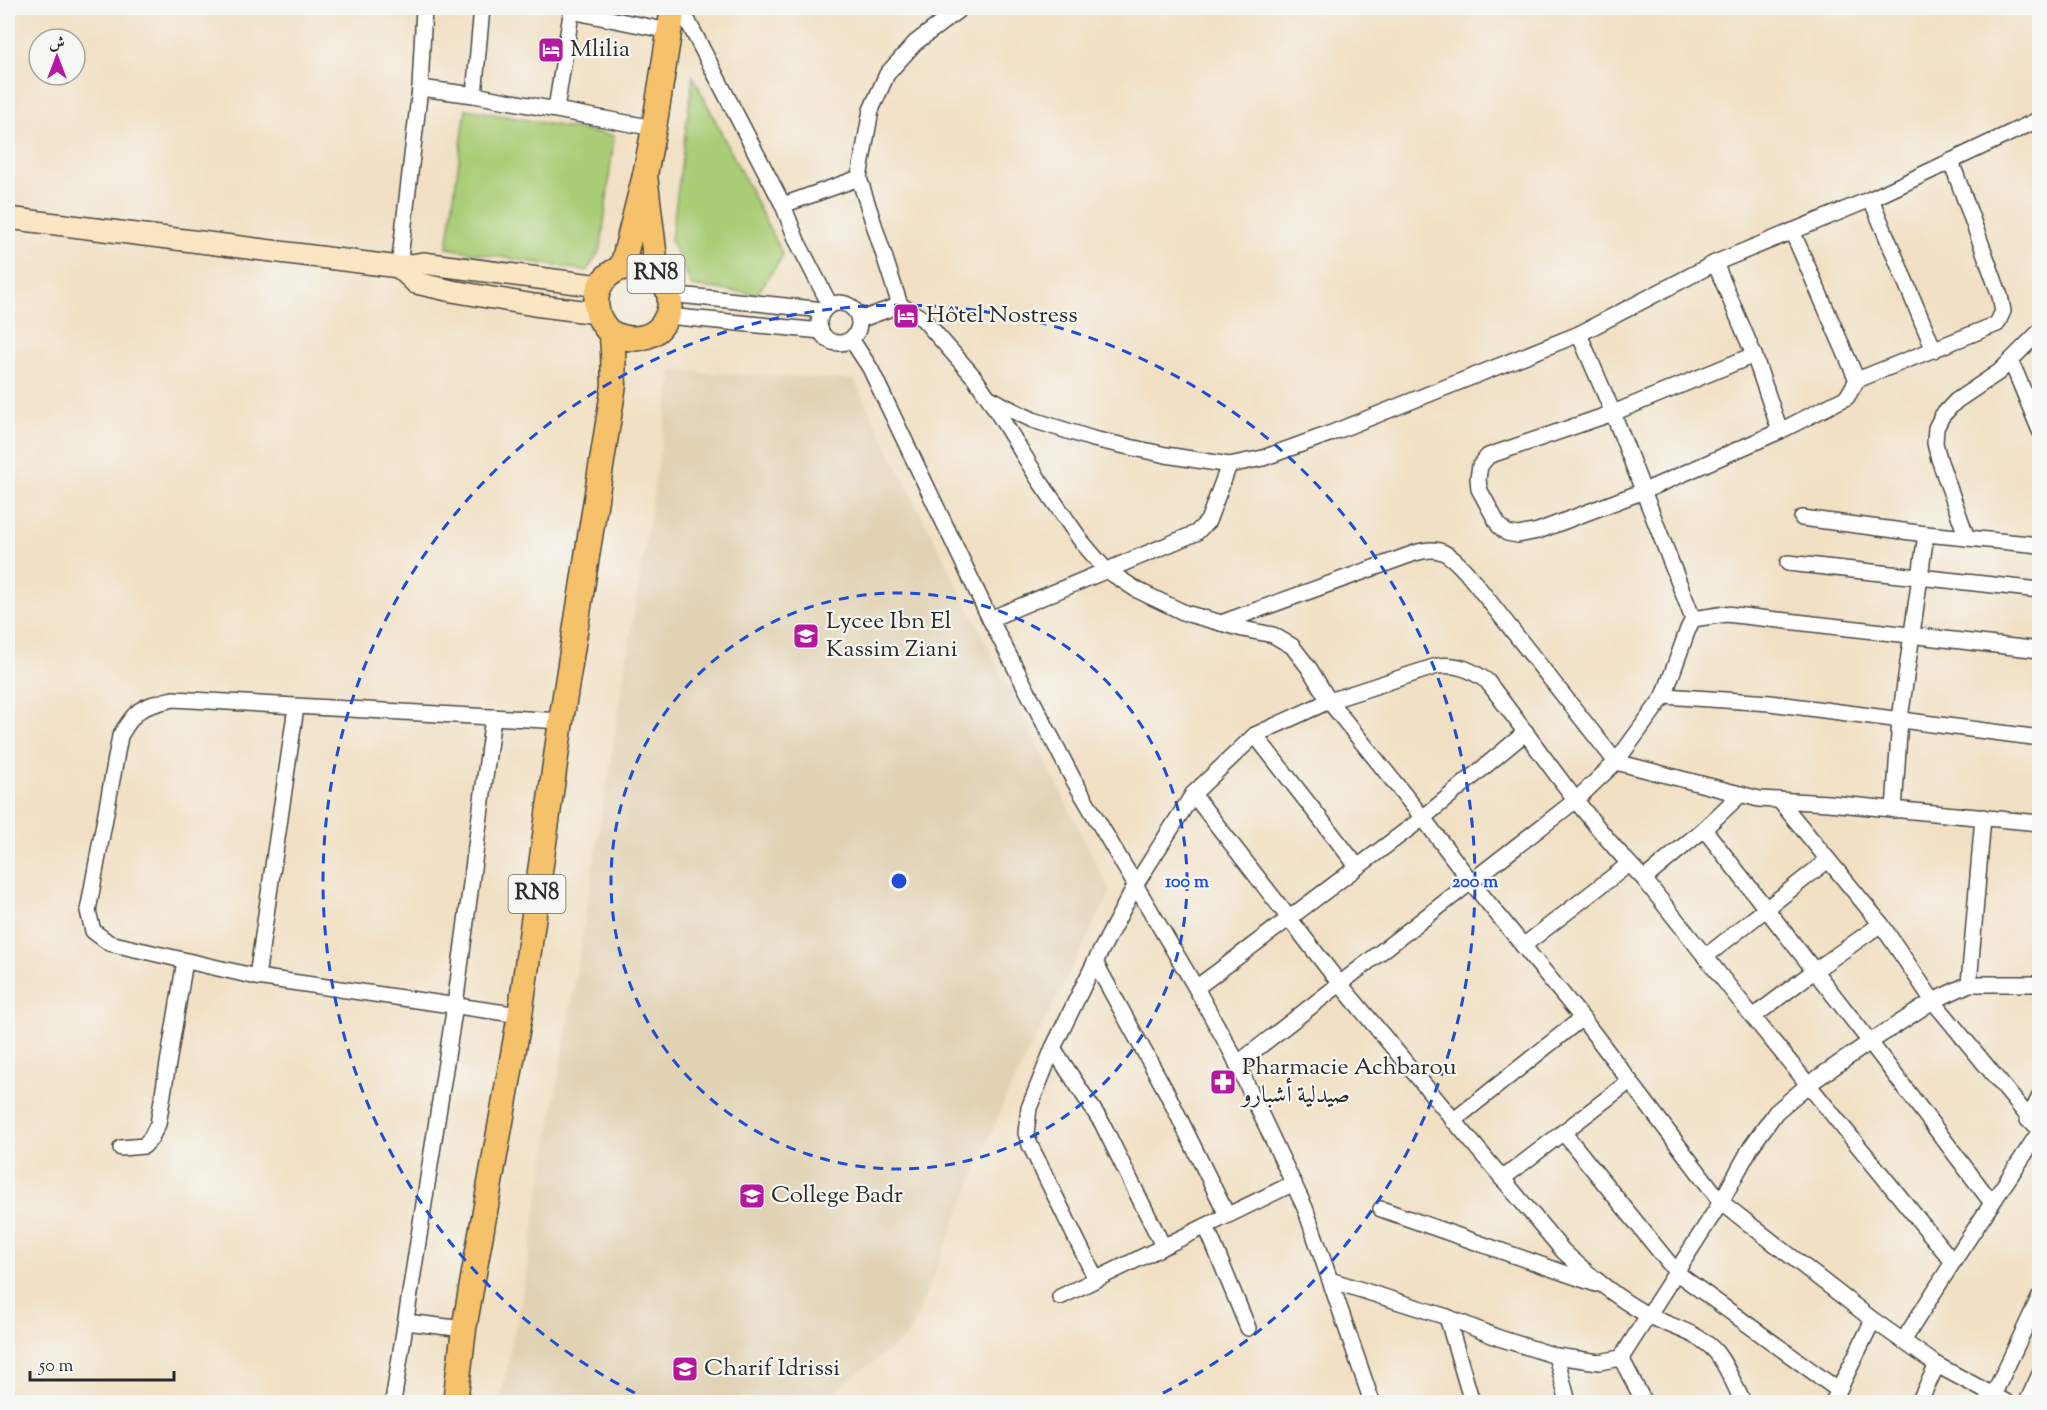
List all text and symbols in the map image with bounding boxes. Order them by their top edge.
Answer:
north arrow [27,27,87,87]
text: ش [49,33,65,56]
place label: Mlilia [570,33,630,67]
hotel icon: Mlilia [536,35,566,65]
road number: RN8 [628,255,684,293]
place label: Hôtel Nostress [926,299,1078,333]
hotel icon: Hôtel Nostress [891,301,921,331]
place label: Lycee Ibn El Kassim Ziani [826,605,958,667]
school or university icon: Lycee Ibn El Kassim Ziani [791,621,821,651]
text: 100 m [1165,870,1209,896]
text: 200 m [1452,870,1498,896]
centre of rings [889,871,909,891]
road number: RN8 [508,875,566,913]
place label: Pharmacie Achbarou صيدلية أشبارو [1239,1051,1457,1113]
pharmacy icon: Pharmacie Achbarou صيدلية أشبارو [1208,1067,1238,1097]
place label: College Badr [771,1179,903,1213]
school or university icon: College Badr [737,1181,767,1211]
scale bar [30,1344,174,1382]
place label: Charif Idrissi [704,1352,840,1386]
text: 50 m [38,1354,74,1380]
school or university icon: Charif Idrissi [670,1354,700,1384]

